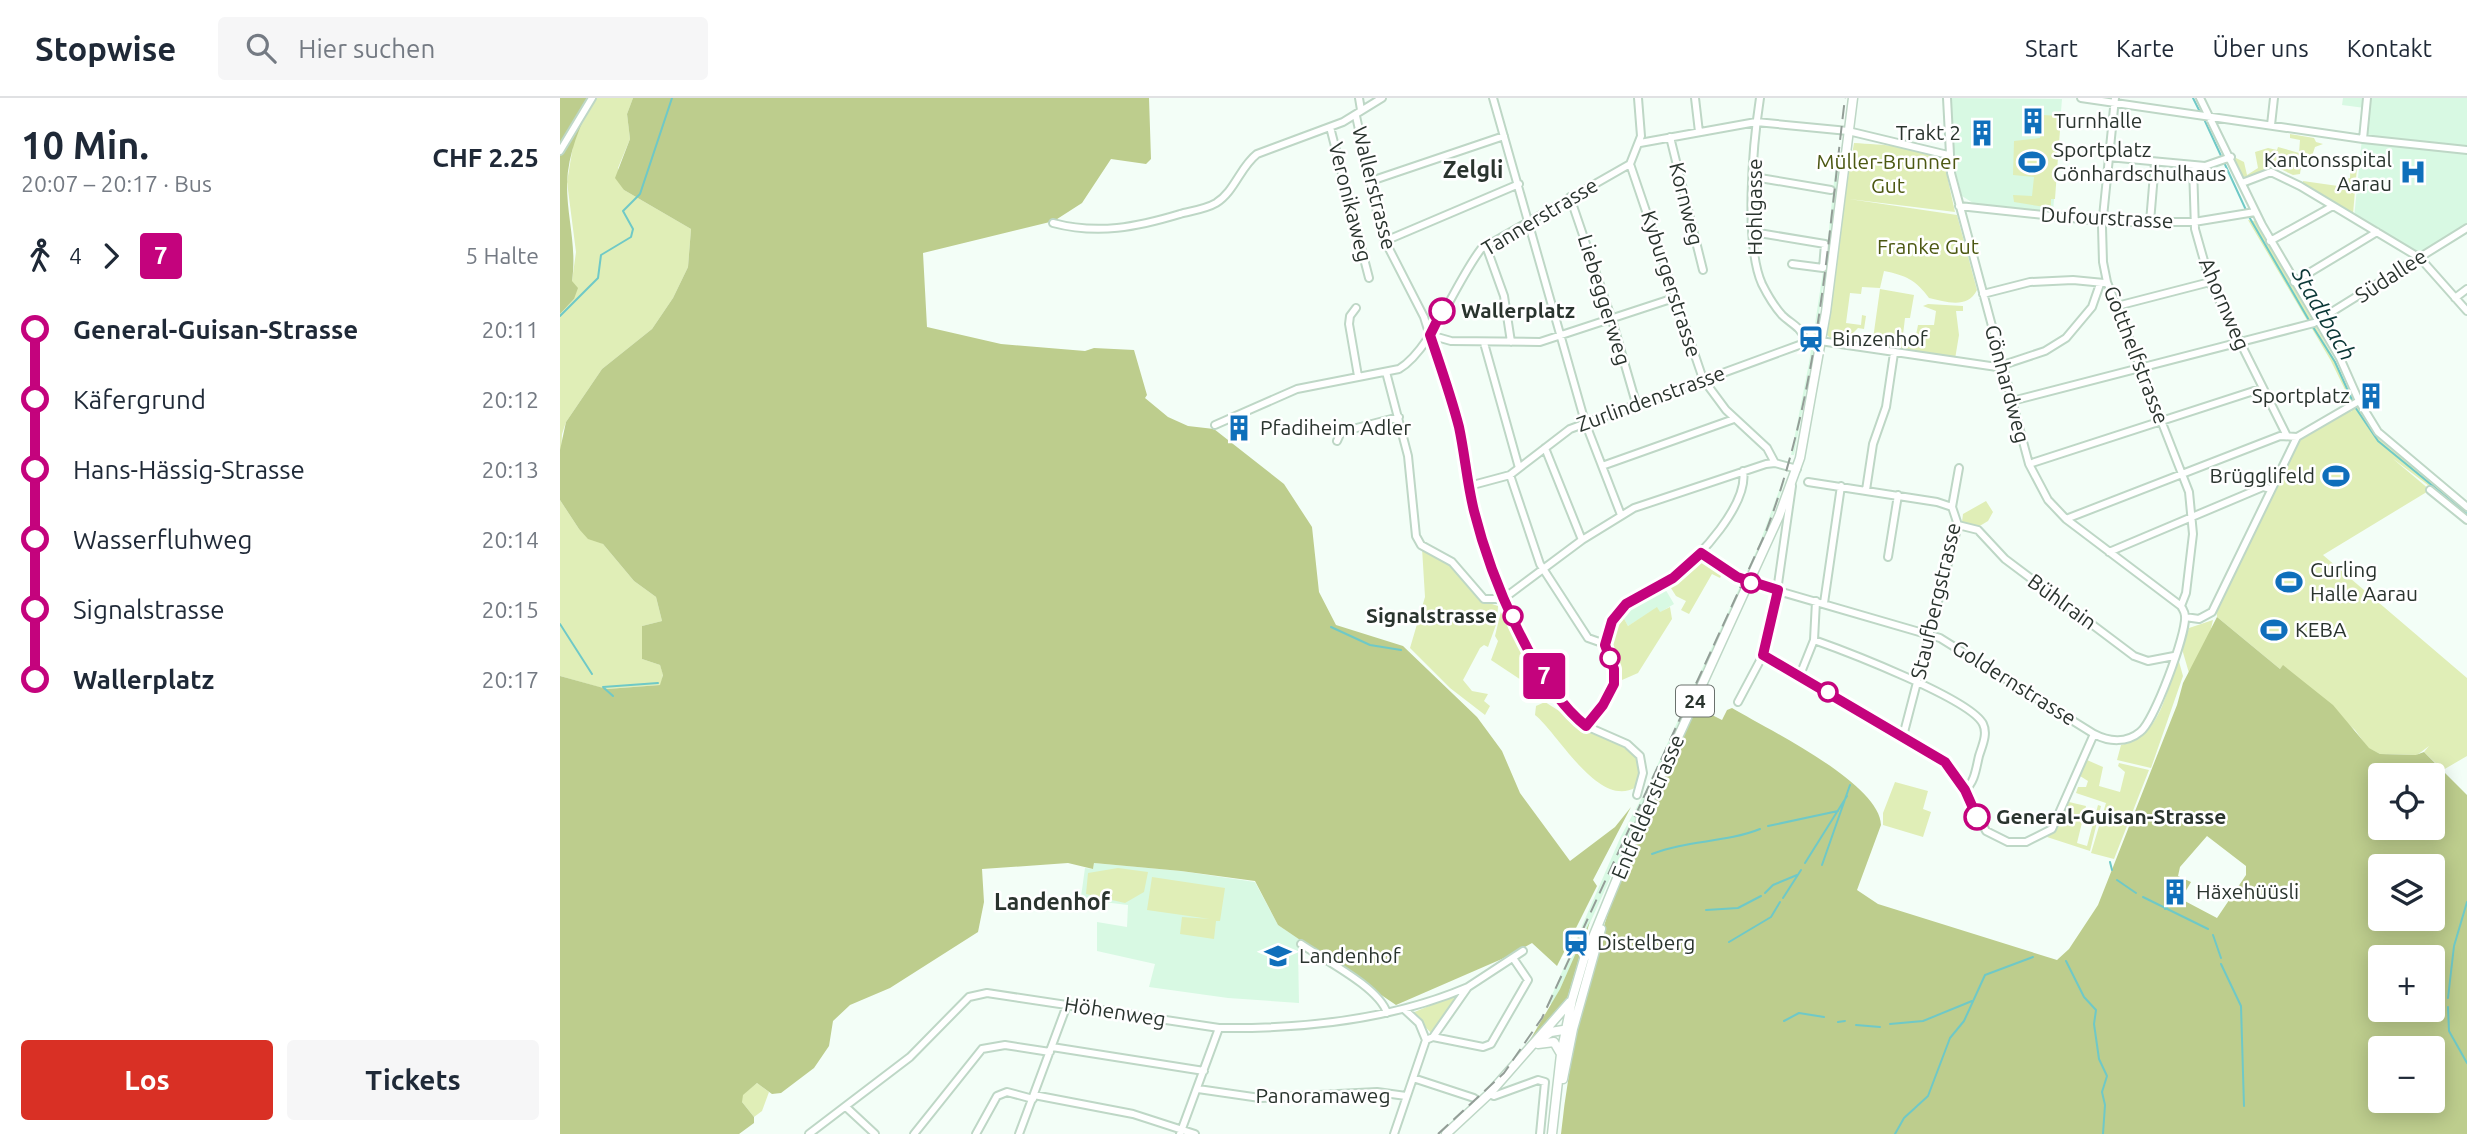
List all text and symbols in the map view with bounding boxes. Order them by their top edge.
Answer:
search box [218,17,708,80]
icon: search [242,29,280,67]
text: Stopwise [35,30,176,67]
text: Hier suchen [298,34,435,63]
text: Start [2025,35,2078,62]
text: Karte [2116,35,2175,62]
text: Über uns [2213,35,2309,62]
text: Kontakt [2347,35,2432,62]
building icon: Turnhalle [2018,106,2048,136]
place label: Turnhalle [2054,108,2142,132]
building icon: Trakt 2 [1967,118,1997,148]
place label: Trakt 2 [1896,120,1961,144]
text: 10 Min. [21,124,149,166]
street label: Wallerstrasse [1348,124,1402,252]
place label: Sportplatz Gönhardschulhaus [2053,137,2226,185]
street label: Veronikaweg [1324,139,1377,264]
text: CHF 2.25 [432,143,539,172]
sports icon: Sportplatz Gönhardschulhaus [2017,147,2047,177]
place label: Kantonsspital Aarau [2264,147,2392,195]
park label: Müller-Brunner Gut [1816,149,1960,197]
district label: Zelgli [1443,157,1503,182]
hospital icon: Kantonsspital Aarau [2398,157,2428,187]
street label: Hohlgasse [1742,158,1766,256]
street label: Kornweg [1665,160,1709,248]
text: 20:07 – 20:17 · Bus [21,171,212,196]
street label: Tannerstrasse [1477,172,1602,260]
street label: Dufourstrasse [2040,202,2174,232]
street label: Kyburgerstrasse [1637,207,1707,360]
street label: Liebeggerweg [1574,231,1636,368]
park label: Franke Gut [1877,234,1979,258]
icon: walk [21,237,59,275]
icon: forward [92,237,130,275]
text: 7 [154,242,168,269]
text: 4 [69,243,82,268]
text: 5 Halte [465,243,539,268]
street label: Südallee [2350,243,2431,307]
street label: Ahornweg [2195,254,2255,353]
water label: Stadtbach [2287,262,2361,365]
street label: Gotthelfstrasse [2100,282,2174,427]
marker: Wallerplatz [1429,298,1455,324]
place label: Wallerplatz [1461,298,1575,322]
text: General-Guisan-Strasse [73,315,358,344]
text: 20:11 [481,317,539,342]
street label: Gönhardweg [1981,322,2035,445]
station icon: Binzenhof [1796,324,1826,354]
place label: Binzenhof [1832,326,1929,350]
street label: Zurlindenstrasse [1573,360,1728,436]
building icon: Sportplatz [2356,381,2386,411]
place label: Sportplatz [2252,383,2350,407]
text: Käfergrund [73,385,206,414]
text: 20:12 [481,387,539,412]
building icon: Pfadiheim Adler [1224,413,1254,443]
place label: Pfadiheim Adler [1260,415,1411,439]
text: Hans-Hässig-Strasse [73,455,305,484]
text: 20:13 [481,457,539,482]
sports icon: Brügglifeld [2321,461,2351,491]
place label: Brügglifeld [2210,463,2315,487]
street label: Staufbergstrasse [1905,520,1965,681]
text: Wasserfluhweg [73,525,253,554]
text: 20:14 [481,527,539,552]
place label: Curling Halle Aarau [2310,557,2418,605]
sports icon: Curling Halle Aarau [2274,567,2304,597]
street label: Bühlrain [2024,568,2101,634]
unlabelled marker [1741,573,1761,593]
text: Signalstrasse [73,595,225,624]
text: 20:15 [481,597,539,622]
place label: Signalstrasse [1366,603,1497,627]
marker: Signalstrasse [1503,606,1523,626]
sports icon: KEBA [2259,615,2289,645]
place label: KEBA [2295,617,2347,641]
street label: Goldernstrasse [1948,634,2081,730]
unlabelled marker [1600,648,1620,668]
line badge: 7 [1521,653,1567,699]
text: 7 [1537,662,1551,689]
text: Wallerplatz [73,665,214,694]
text: 20:17 [481,667,539,692]
unlabelled marker [1818,682,1838,702]
road number: 24 [1676,686,1714,716]
street label: Entfelderstrasse [1606,731,1688,883]
map controls [2368,763,2445,1113]
button: locate [2368,763,2445,840]
marker: General-Guisan-Strasse [1964,804,1990,830]
place label: General-Guisan-Strasse [1996,804,2226,828]
button: layers [2368,854,2445,931]
building icon: Häxehüüsli [2160,877,2190,907]
place label: Häxehüüsli [2196,879,2299,903]
district label: Landenhof [994,889,1111,914]
station icon: Distelberg [1561,928,1591,958]
place label: Distelberg [1597,930,1695,954]
school or university icon: Landenhof [1263,941,1293,971]
place label: Landenhof [1299,943,1402,967]
button: + [2368,945,2445,1022]
street label: Höhenweg [1063,991,1168,1031]
button: − [2368,1036,2445,1113]
button: Los [21,1040,273,1120]
button: Tickets [287,1040,539,1120]
street label: Panoramaweg [1255,1083,1391,1107]

